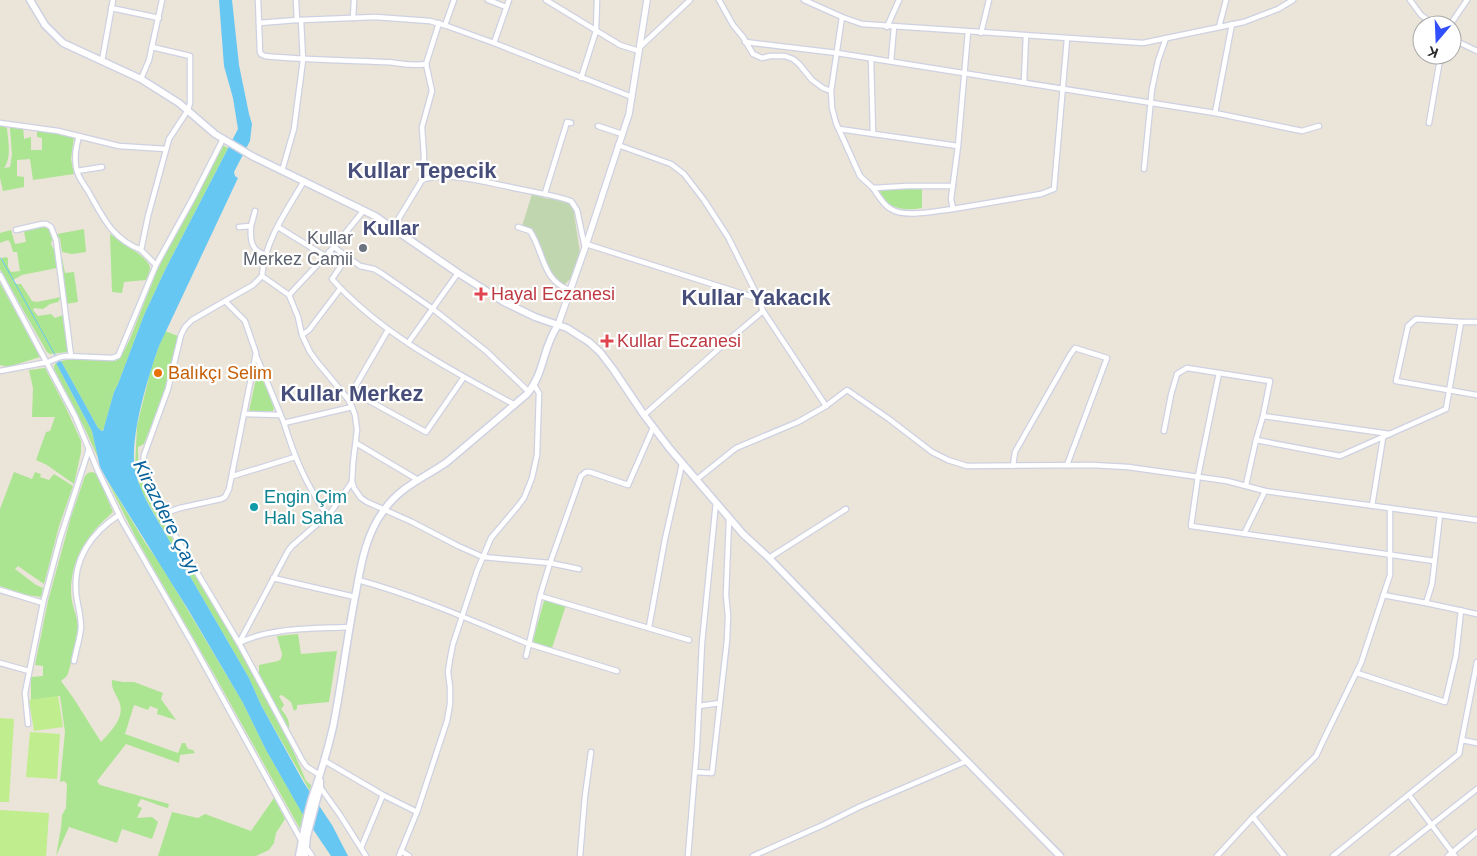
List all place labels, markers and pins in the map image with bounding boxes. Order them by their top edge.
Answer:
place label: Kullar Merkez Camii [243,228,353,269]
marker: Kullar Merkez Camii [357,242,369,254]
place label: Hayal Eczanesi [491,284,615,304]
marker: Hayal Eczanesi [475,288,487,300]
place label: Kullar Eczanesi [617,331,741,351]
marker: Kullar Eczanesi [601,335,613,347]
place label: Balıkçı Selim [168,363,272,383]
marker: Balıkçı Selim [152,367,164,379]
place label: Engin Çim Halı Saha [264,487,347,528]
marker: Engin Çim Halı Saha [248,501,260,513]

